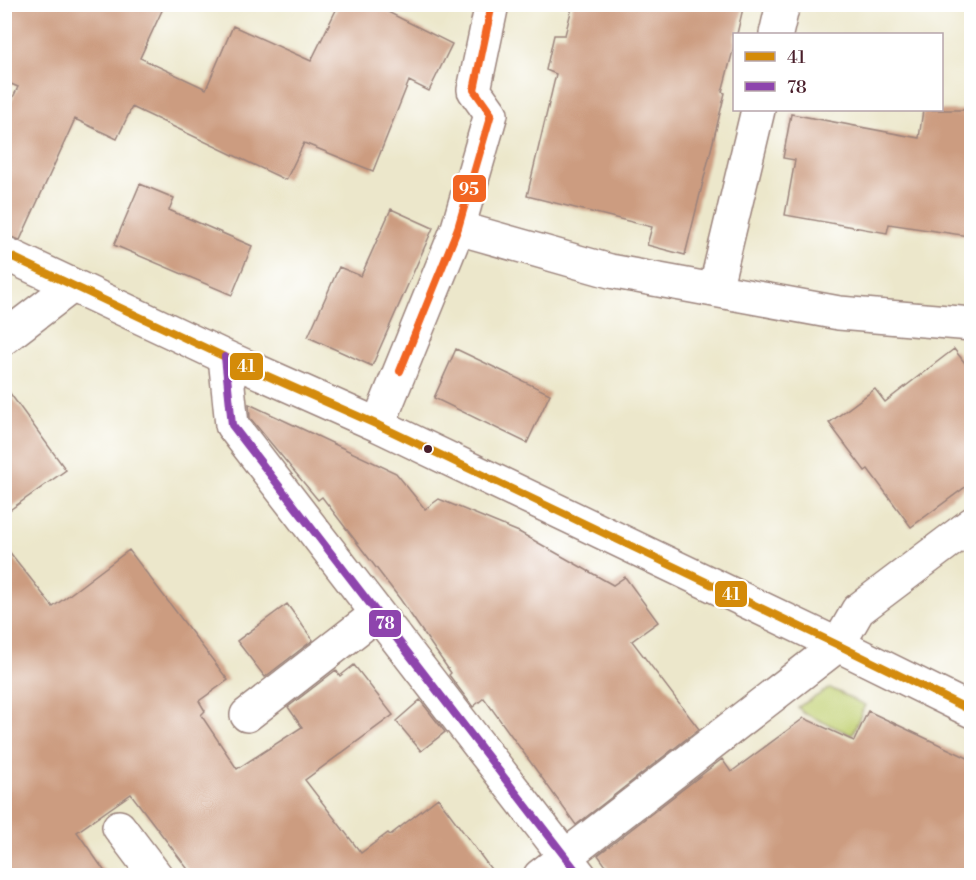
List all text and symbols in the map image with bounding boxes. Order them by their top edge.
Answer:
legend [733,33,943,111]
text: 41 [787,46,806,69]
text: 78 [787,76,807,99]
line badge: 95 [452,174,487,203]
text: 95 [459,180,479,200]
line badge: 41 [229,352,264,381]
text: 41 [237,357,255,377]
unlabelled marker [422,443,434,455]
line badge: 41 [714,580,748,608]
text: 41 [722,585,740,605]
line badge: 78 [368,609,402,638]
text: 78 [375,614,395,634]

